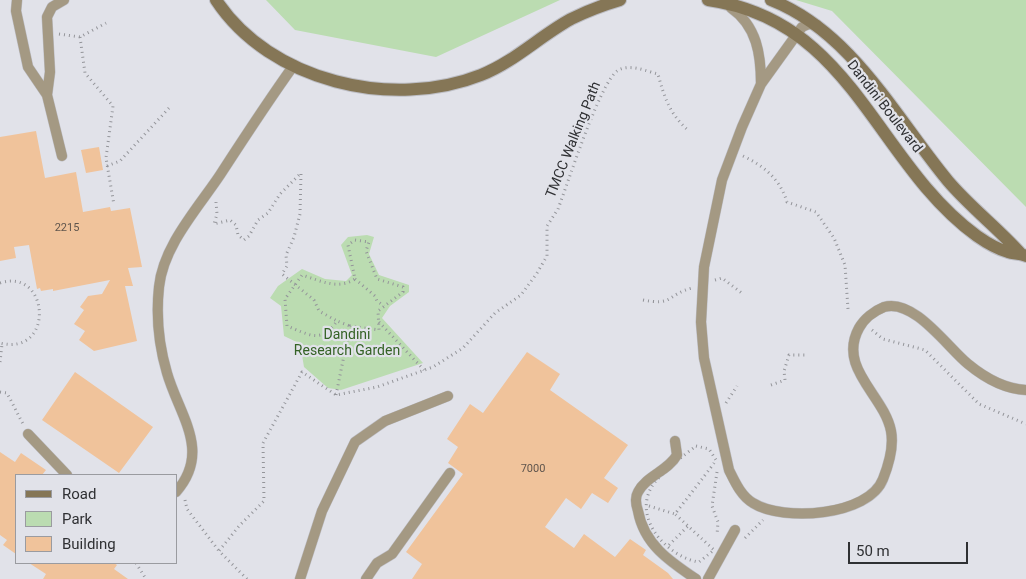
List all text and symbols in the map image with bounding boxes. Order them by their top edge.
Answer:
street label: Dandini Boulevard [843,58,925,156]
street label: TMCC Walking Path [543,79,605,201]
house number: 2215 [55,221,79,235]
park label: Dandini Research Garden [294,327,400,360]
house number: 7000 [521,462,545,476]
legend [15,474,178,564]
text: Road [62,485,96,503]
text: Park [62,510,92,528]
scale bar [851,532,971,564]
text: Building [62,535,116,553]
text: 50 m [856,542,890,560]

